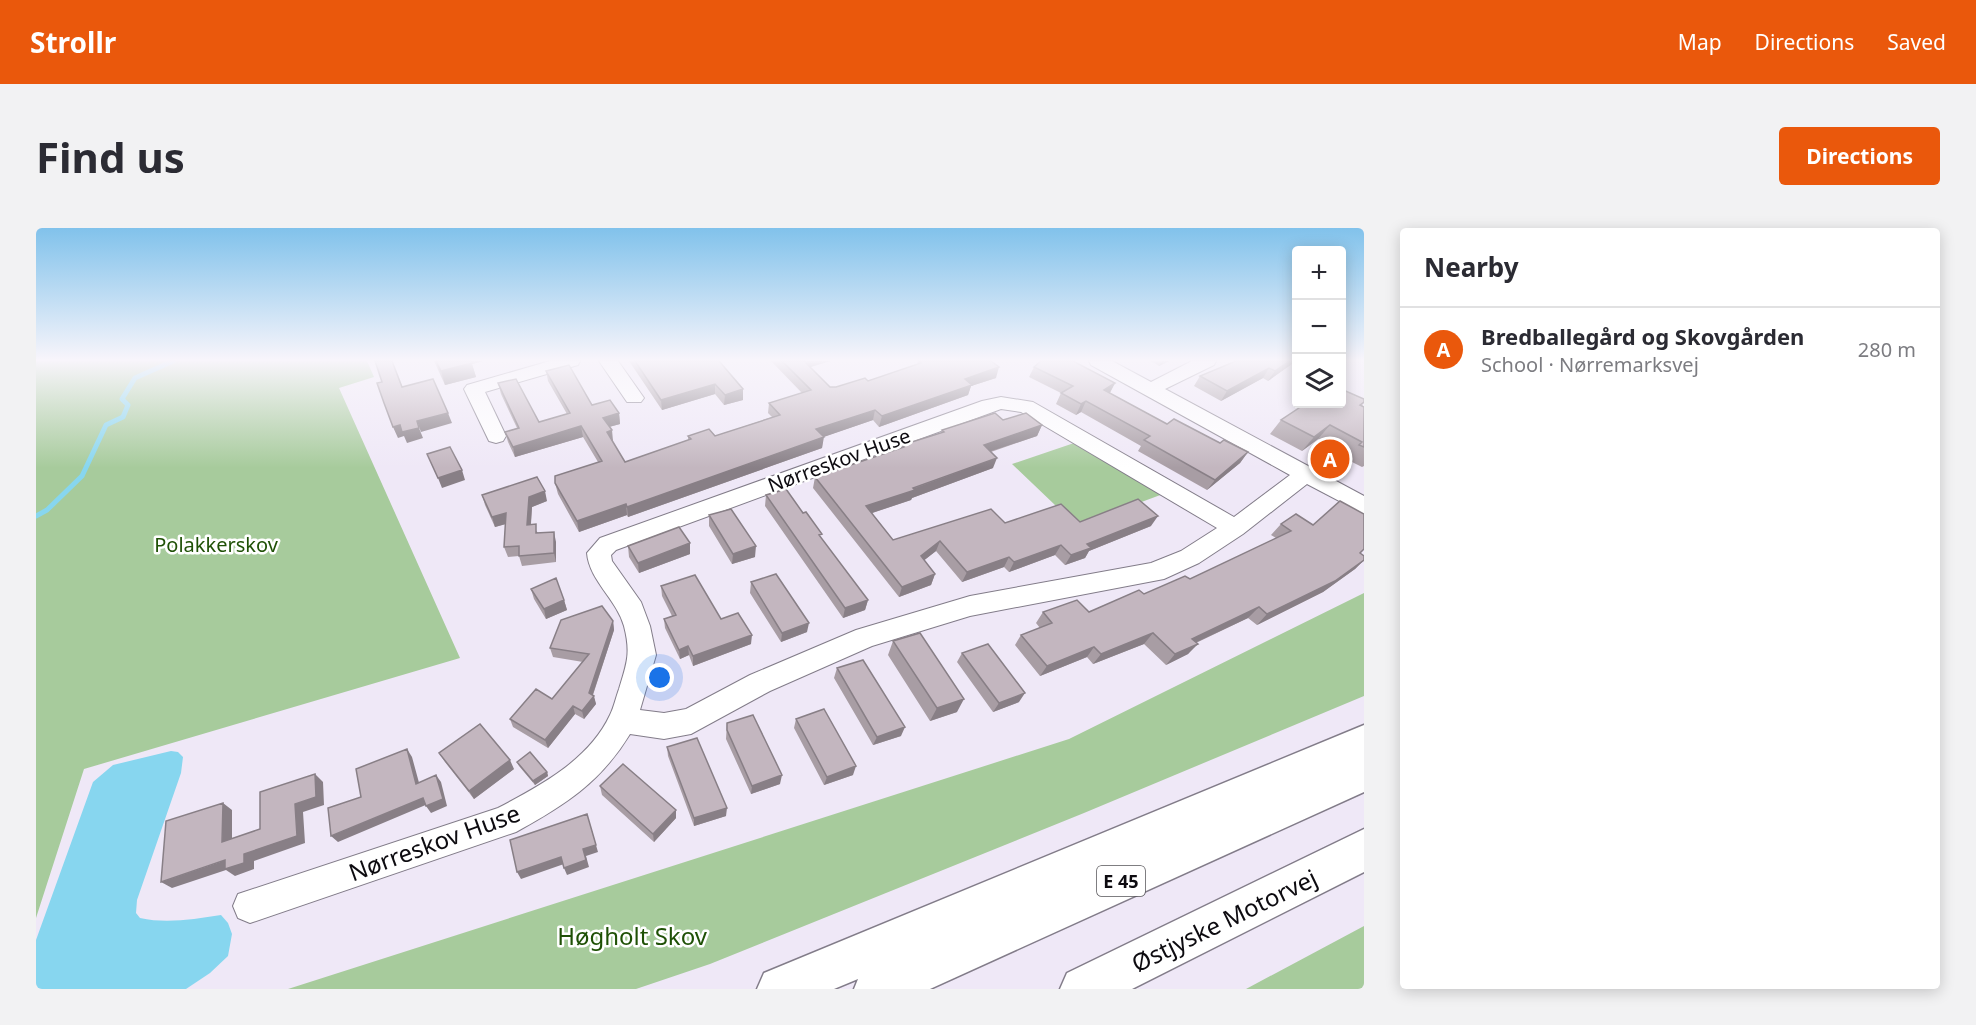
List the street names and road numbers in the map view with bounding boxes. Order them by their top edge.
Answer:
street label: Nørreskov Huse [764,422,914,498]
street label: Nørreskov Huse [344,796,524,888]
street label: Østjyske Motorvej [1126,861,1322,979]
road number: E 45 [1097,866,1145,896]

